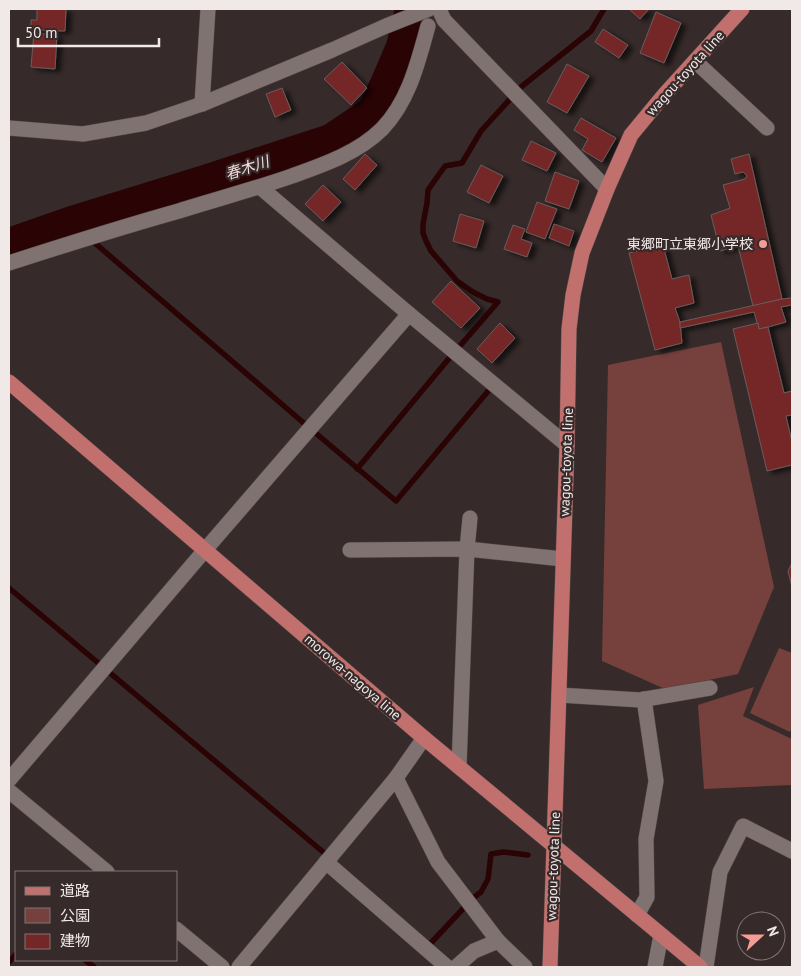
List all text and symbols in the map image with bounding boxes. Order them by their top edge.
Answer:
scale bar [18,15,159,47]
text: 50 m [25,23,58,42]
street label: wagou-toyota line [642,27,728,119]
water label: 春木川 [223,151,273,184]
place label: 東郷町立東郷小学校 [627,235,753,253]
marker: 東郷町立東郷小学校 [757,238,769,250]
street label: wagou-toyota line [555,407,577,517]
street label: morowa-nagoya line [301,630,405,724]
street label: wagou-toyota line [542,811,564,921]
legend [15,871,178,961]
text: 道路 [60,881,90,900]
text: 公園 [60,906,90,925]
north arrow [736,911,786,961]
text: N [763,924,783,939]
text: 建物 [60,931,90,950]

